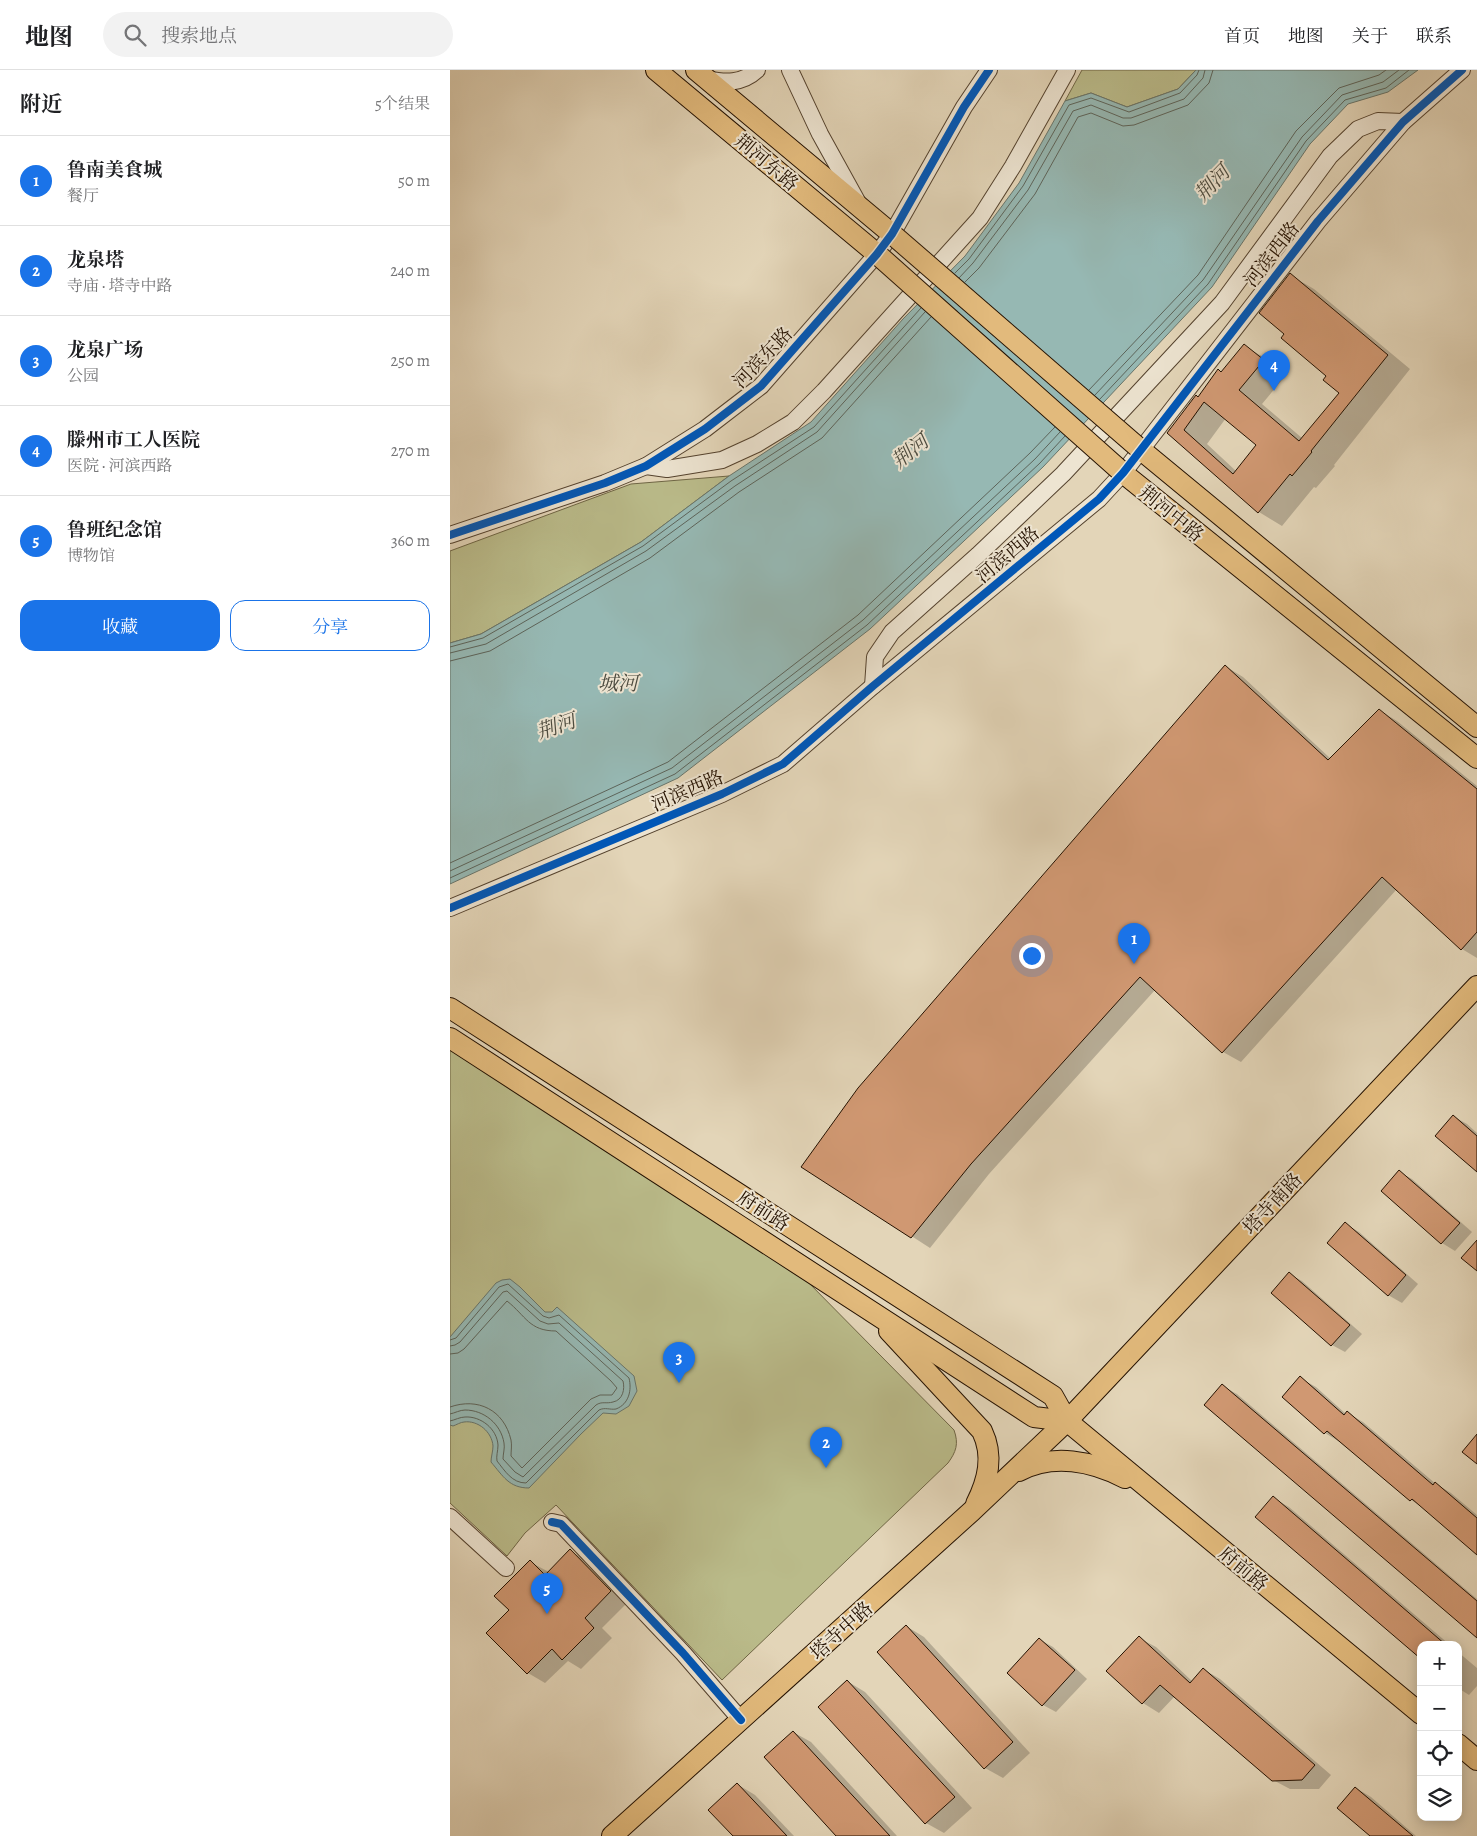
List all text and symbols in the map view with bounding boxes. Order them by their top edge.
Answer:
search box [103,12,453,57]
text: 地图 [25,21,73,53]
icon: search [121,21,149,49]
text: 搜索地点 [161,23,237,49]
text: 首页 [1224,24,1260,48]
text: 地图 [1288,24,1324,48]
text: 关于 [1352,24,1388,48]
text: 联系 [1416,24,1452,48]
text: 附近 [20,90,62,118]
text: 5个结果 [375,93,430,115]
street label: 荆河东路 [729,128,804,197]
text: 鲁南美食城 [67,157,162,183]
water label: 荆河 [1189,157,1238,207]
text: 1 [33,170,39,192]
text: 50 m [398,170,430,192]
text: 餐厅 [67,185,99,207]
street label: 河滨西路 [1238,217,1305,293]
text: 龙泉塔 [67,247,124,273]
text: 2 [32,260,40,282]
text: 240 m [390,260,430,282]
text: 寺庙 · 塔寺中路 [67,275,173,297]
street label: 河滨东路 [727,321,798,394]
text: 龙泉广场 [67,337,143,363]
text: 3 [33,350,39,372]
text: 250 m [391,350,430,372]
pin: 4 [1258,350,1290,391]
text: 公园 [67,365,99,387]
water label: 荆河 [886,426,937,474]
text: 滕州市工人医院 [67,427,200,453]
text: 4 [32,440,40,462]
text: 270 m [391,440,430,462]
text: 医院 · 河滨西路 [67,455,173,477]
street label: 荆河中路 [1134,480,1209,548]
text: 鲁班纪念馆 [67,517,162,543]
street label: 河滨西路 [970,520,1045,589]
text: 5 [33,530,39,552]
text: 360 m [391,530,430,552]
text: 博物馆 [67,545,115,567]
button: 收藏 [20,600,220,651]
button: 分享 [230,600,430,651]
water label: 城河 [598,670,641,697]
water label: 荆河 [533,706,582,746]
street label: 河滨西路 [647,764,727,818]
pin: 1 [1118,923,1150,964]
your location [1019,943,1045,969]
street label: 塔寺南路 [1237,1167,1308,1240]
street label: 府前路 [732,1184,794,1237]
pin: 3 [663,1342,695,1383]
pin: 2 [810,1427,842,1468]
street label: 府前路 [1213,1540,1274,1597]
pin: 5 [531,1573,563,1614]
street label: 塔寺中路 [805,1596,879,1666]
map controls [1417,1641,1462,1821]
button: + [1417,1641,1462,1686]
button: − [1417,1686,1462,1731]
button: locate [1417,1731,1462,1776]
button: layers [1417,1776,1462,1821]

